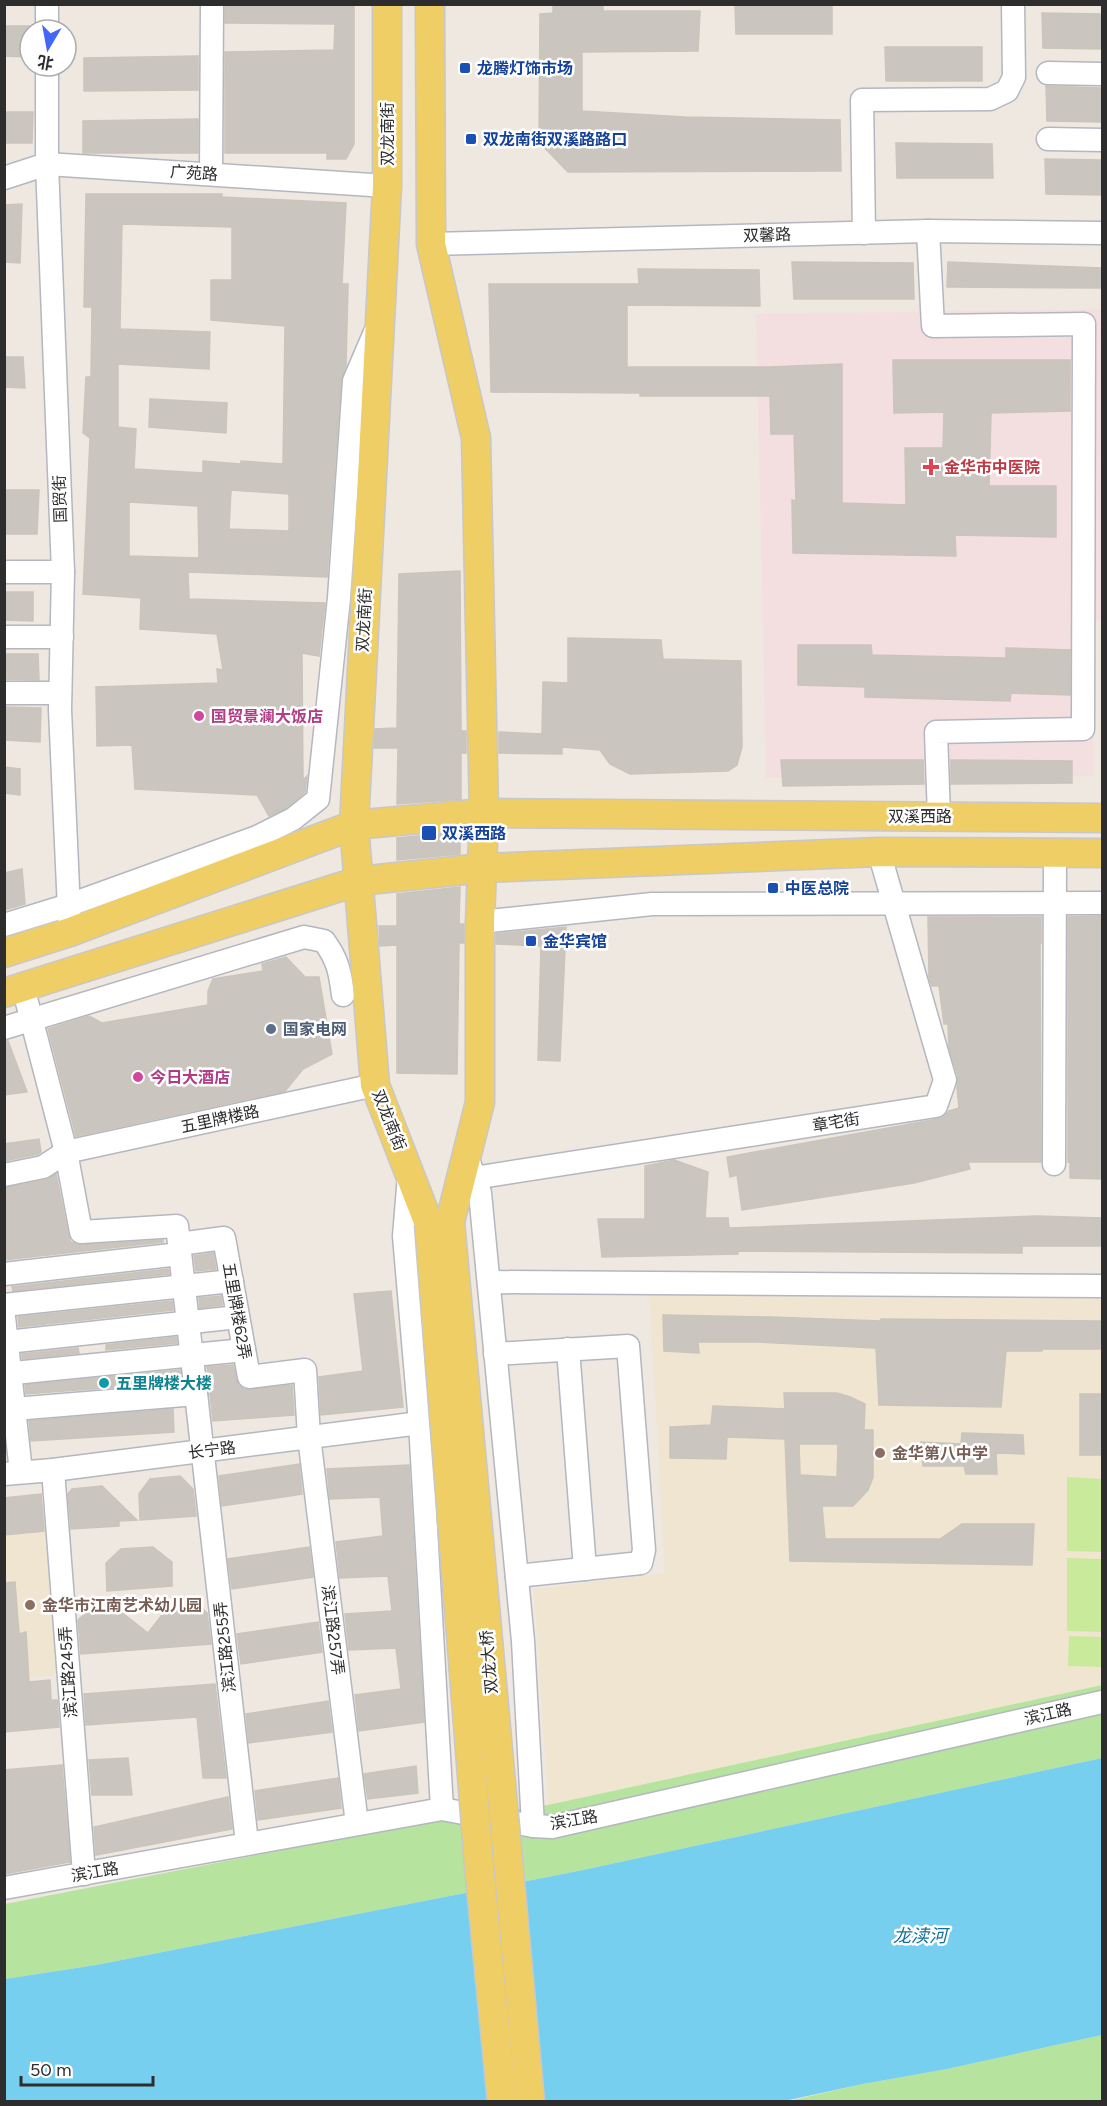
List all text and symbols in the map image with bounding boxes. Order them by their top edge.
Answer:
north arrow [18,18,78,78]
text: 北 [36,52,55,73]
place label: 龙腾灯饰市场 [477,59,573,78]
marker: 龙腾灯饰市场 [458,61,472,75]
street label: 双龙南街 [378,102,397,166]
place label: 双龙南街双溪路路口 [483,130,627,149]
marker: 双龙南街双溪路路口 [464,132,478,146]
street label: 广苑路 [169,162,219,184]
street label: 双馨路 [743,225,791,245]
marker: 金华市中医院 [922,458,940,476]
place label: 金华市中医院 [944,458,1040,477]
street label: 国贸街 [50,475,70,523]
street label: 双龙南街 [353,588,375,652]
place label: 国贸景澜大饭店 [211,707,323,726]
marker: 国贸景澜大饭店 [192,709,206,723]
street label: 双溪西路 [888,807,952,826]
marker: 双溪西路 [420,824,438,842]
place label: 双溪西路 [442,824,506,843]
place label: 中医总院 [785,879,849,898]
marker: 中医总院 [766,881,780,895]
place label: 金华宾馆 [543,932,607,951]
marker: 金华宾馆 [524,934,538,948]
place label: 国家电网 [283,1020,347,1039]
marker: 国家电网 [264,1022,278,1036]
place label: 今日大酒店 [150,1068,230,1087]
marker: 今日大酒店 [131,1070,145,1084]
street label: 双龙南街 [368,1087,410,1153]
street label: 五里牌楼路 [179,1101,261,1137]
street label: 章宅街 [811,1109,861,1135]
street label: 五里牌楼62弄 [219,1261,255,1361]
place label: 五里牌楼大楼 [116,1374,212,1393]
marker: 五里牌楼大楼 [97,1376,111,1390]
street label: 长宁路 [187,1438,237,1462]
place label: 金华第八中学 [892,1444,988,1463]
marker: 金华第八中学 [873,1446,887,1460]
street label: 滨江路257弄 [318,1584,348,1676]
place label: 金华市江南艺术幼儿园 [42,1596,202,1615]
marker: 金华市江南艺术幼儿园 [23,1598,37,1612]
street label: 滨江路255弄 [211,1601,239,1693]
street label: 滨江路245弄 [55,1625,81,1719]
street label: 双龙大桥 [477,1629,501,1695]
street label: 滨江路 [1022,1699,1074,1729]
street label: 滨江路 [549,1806,599,1834]
street label: 滨江路 [70,1858,120,1886]
water label: 龙渎河 [893,1925,950,1947]
scale bar [21,2049,153,2087]
text: 50 m [30,2059,72,2081]

